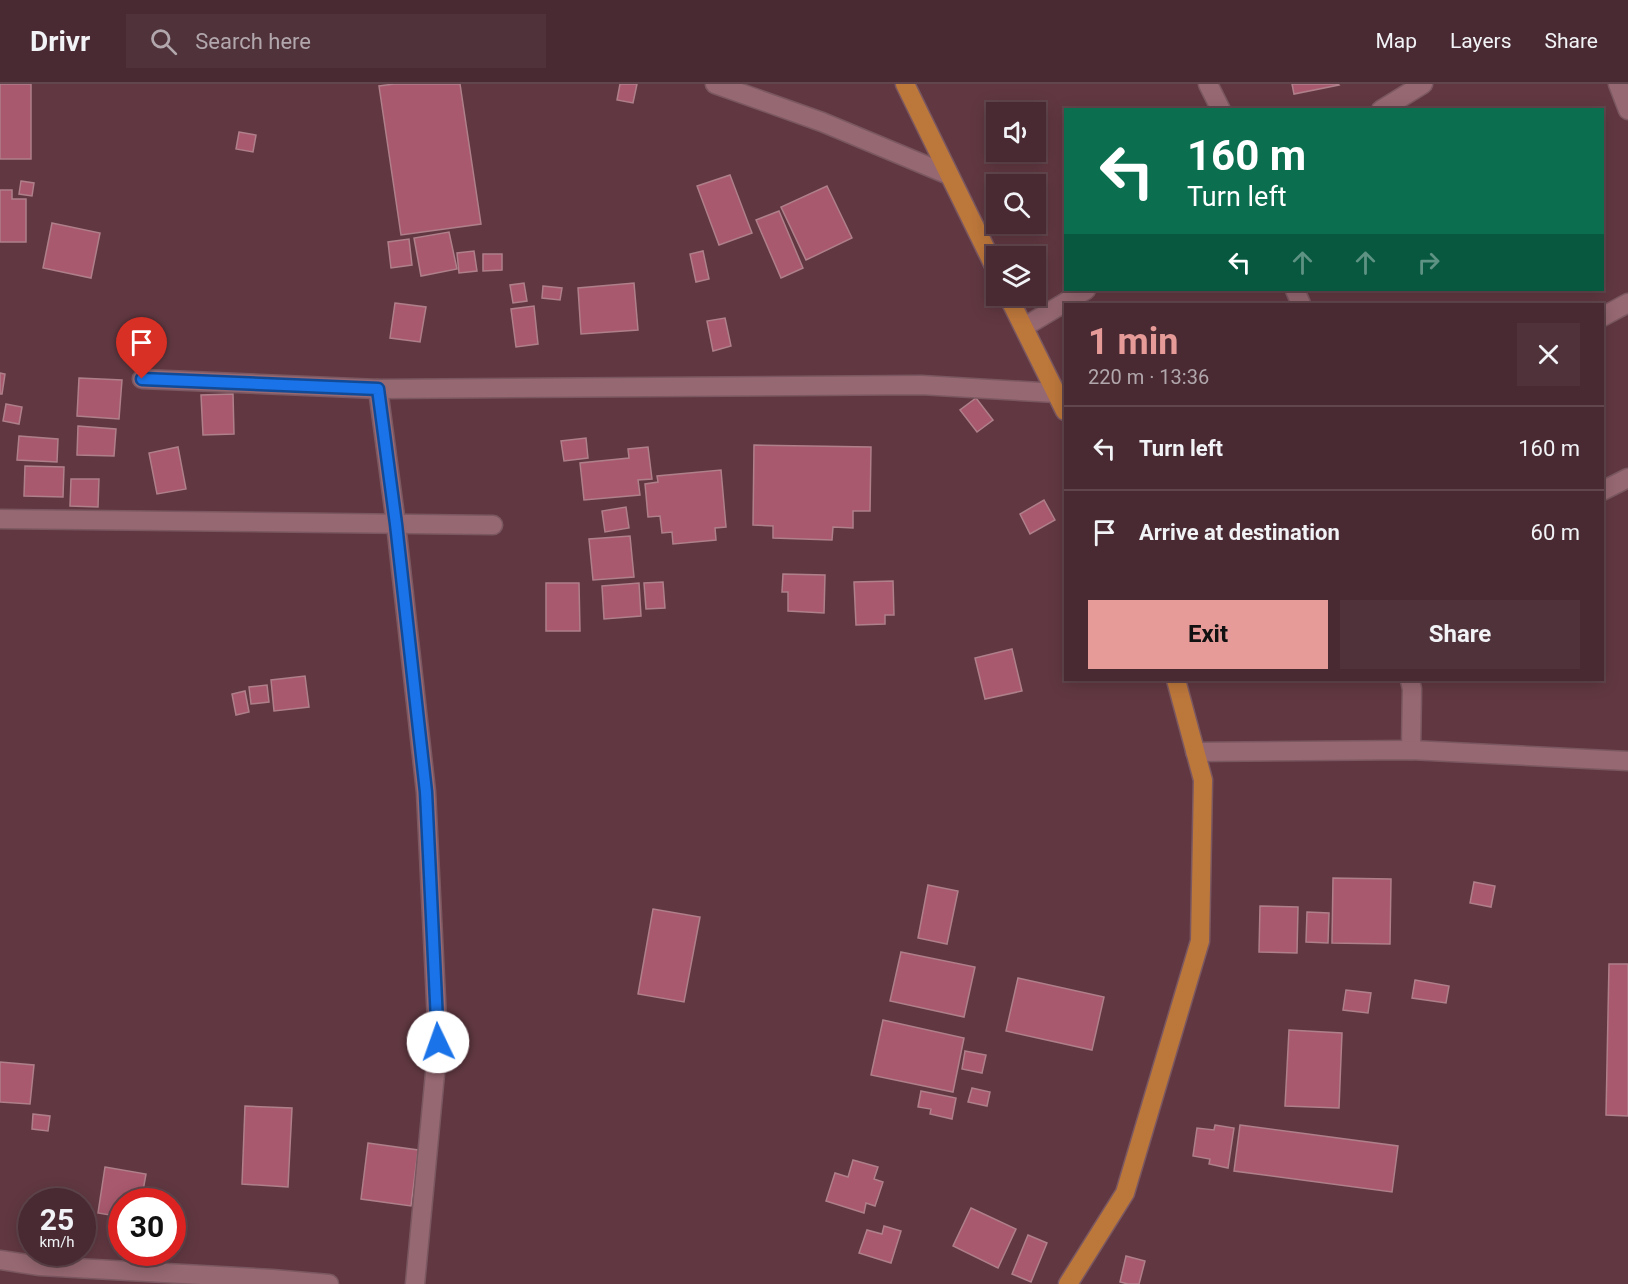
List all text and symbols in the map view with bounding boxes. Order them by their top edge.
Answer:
search box [126,14,546,68]
text: Drivr [30,25,90,58]
icon: search [147,25,180,58]
text: Search here [195,29,311,54]
text: Map [1375,29,1417,53]
text: Layers [1450,29,1511,53]
text: Share [1544,29,1598,53]
map controls [986,102,1046,306]
button: sound [986,102,1046,162]
text: 160 m [1187,131,1306,180]
icon: left [1088,132,1166,210]
button: search [986,174,1046,234]
text: Turn left [1187,181,1287,213]
button: layers [986,246,1046,306]
icon: left [1223,246,1256,279]
icon: ahead [1286,246,1319,279]
icon: ahead [1349,246,1382,279]
icon: right [1412,246,1445,279]
pin [116,317,167,379]
text: 1 min [1088,321,1179,363]
button: close [1517,323,1580,386]
icon: arrive [125,326,158,359]
text: 220 m · 13:36 [1088,365,1209,389]
icon: left [1088,432,1121,465]
text: Turn left [1139,436,1223,461]
text: 160 m [1518,436,1580,461]
icon: arrive [1088,516,1121,549]
text: Arrive at destination [1139,520,1340,545]
text: 60 m [1531,520,1580,545]
button: Exit [1088,600,1328,669]
button: Share [1340,600,1580,669]
position arrow [406,1010,470,1074]
speed limit sign: 30 [108,1188,186,1266]
text: 25 [40,1202,74,1237]
text: km/h [39,1233,75,1251]

